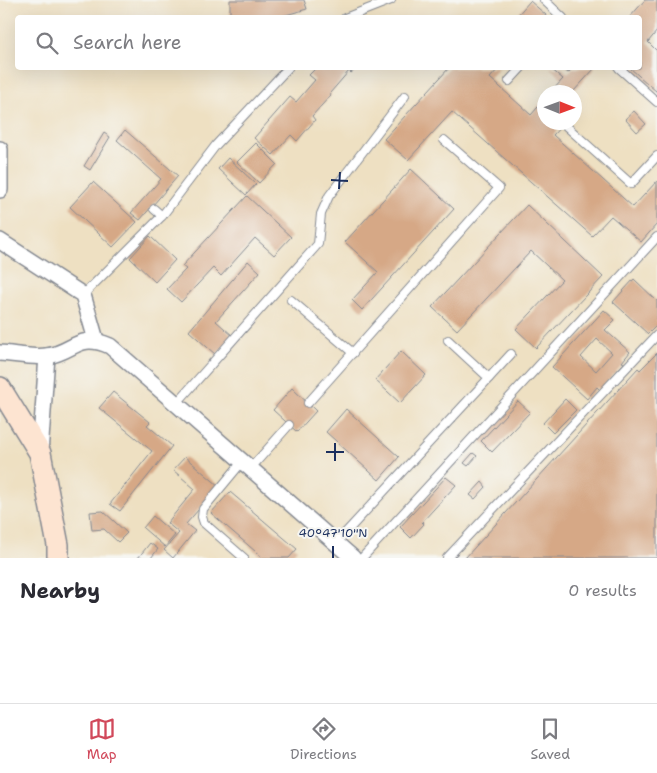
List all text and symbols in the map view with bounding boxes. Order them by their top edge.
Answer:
search box [15,15,642,70]
icon: search [33,29,61,57]
text: Search here [73,30,182,55]
north arrow [537,85,582,130]
text: 40°47'10"N [299,525,367,541]
text: Nearby [20,577,100,605]
text: 0 results [568,580,637,601]
tab: Map [87,715,117,763]
tab: Directions [290,715,357,763]
tab: Saved [531,715,570,763]

